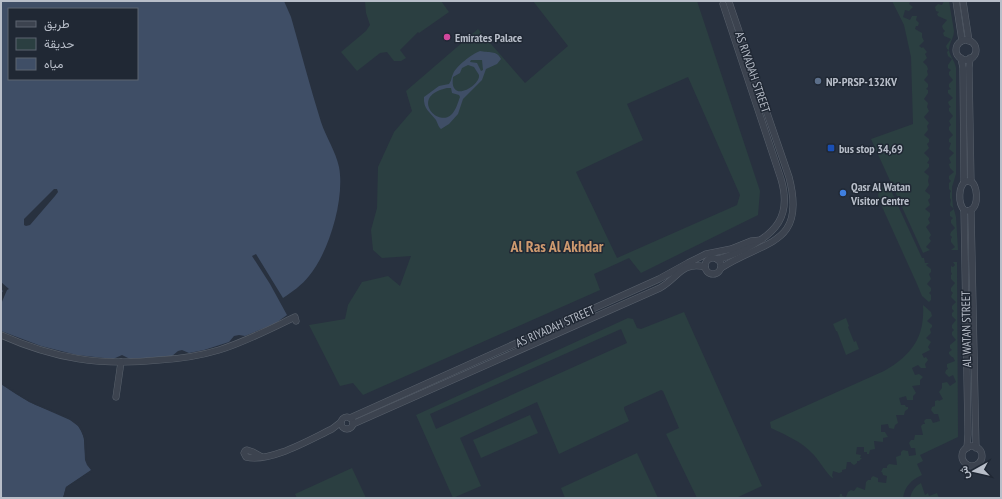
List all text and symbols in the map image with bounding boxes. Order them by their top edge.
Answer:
legend [8,8,138,80]
text: طريق [44,16,70,32]
street label: AS RIYADAH STREET [732,29,774,115]
place label: Emirates Palace [455,30,522,45]
marker: Emirates Palace [442,32,452,42]
text: حديقة [44,36,74,51]
text: مياه [44,56,63,71]
place label: NP-PRSP-132KV [826,74,898,89]
marker: NP-PRSP-132KV [813,76,823,86]
place label: bus stop 34,69 [839,141,903,156]
marker: bus stop 34,69 [826,143,836,153]
place label: Qasr Al Watan Visitor Centre [850,179,910,208]
marker: Qasr Al Watan Visitor Centre [838,188,848,198]
district label: Al Ras Al Akhdar [509,236,604,256]
street label: AL WATAN STREET [958,290,974,367]
street label: AS RIYADAH STREET [513,302,597,350]
north arrow [954,451,994,491]
text: ش [956,465,972,480]

